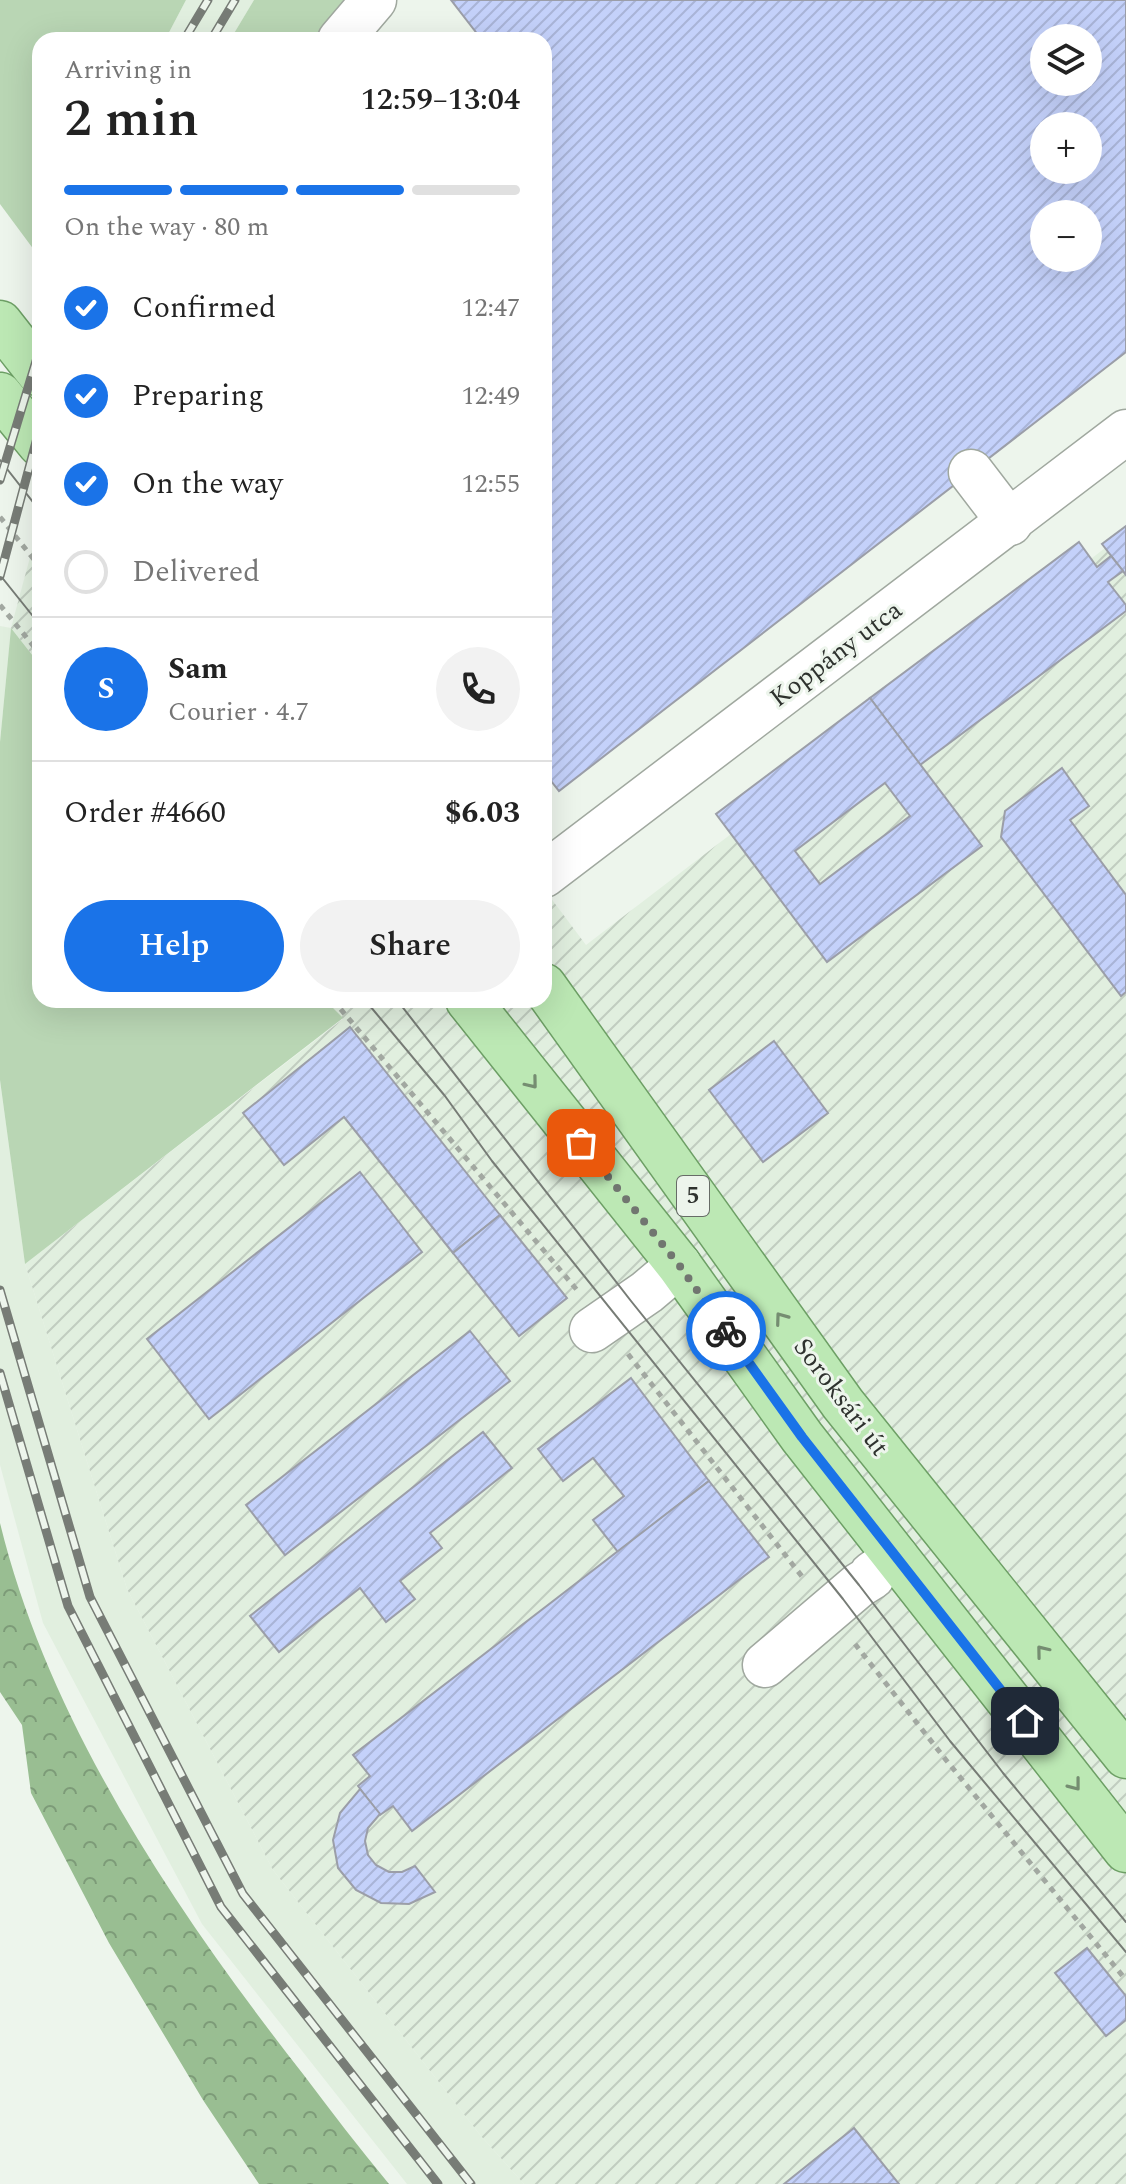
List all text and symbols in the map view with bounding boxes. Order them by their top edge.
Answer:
map controls [1030,24,1102,272]
button: layers [1030,24,1102,96]
text: Arriving in [64,50,192,90]
text: 12:59–13:04 [361,77,520,123]
text: 2 min [64,80,199,159]
button: + [1030,112,1102,184]
button: − [1030,200,1102,272]
text: On the way · 80 m [64,207,269,247]
text: Confirmed [132,285,276,331]
icon: check [64,286,108,330]
text: 12:47 [461,288,520,328]
text: Preparing [132,373,264,419]
icon: check [64,374,108,418]
text: 12:49 [461,376,520,416]
text: On the way [132,461,283,507]
icon: check [64,462,108,506]
text: 12:55 [461,464,520,504]
text: Delivered [132,549,260,595]
street label: Koppány utca [761,591,911,717]
text: Sam [168,646,228,692]
button: phone [436,647,520,731]
text: S [97,666,115,712]
text: Courier · 4.7 [168,692,309,732]
text: Order #4660 [64,790,226,836]
text: $6.03 [445,790,520,836]
button: Help [64,900,284,992]
button: Share [300,900,520,992]
one-way arrow [522,1074,537,1088]
pin [547,1109,615,1177]
icon: bag [559,1121,603,1165]
road number: 5 [677,1176,709,1216]
courier [686,1291,766,1371]
icon: bike [704,1309,748,1353]
one-way arrow [777,1313,791,1327]
street label: Soroksári út [783,1329,899,1465]
one-way arrow [1037,1646,1052,1660]
pin [991,1687,1059,1755]
icon: home [1003,1699,1047,1743]
one-way arrow [1065,1776,1080,1790]

